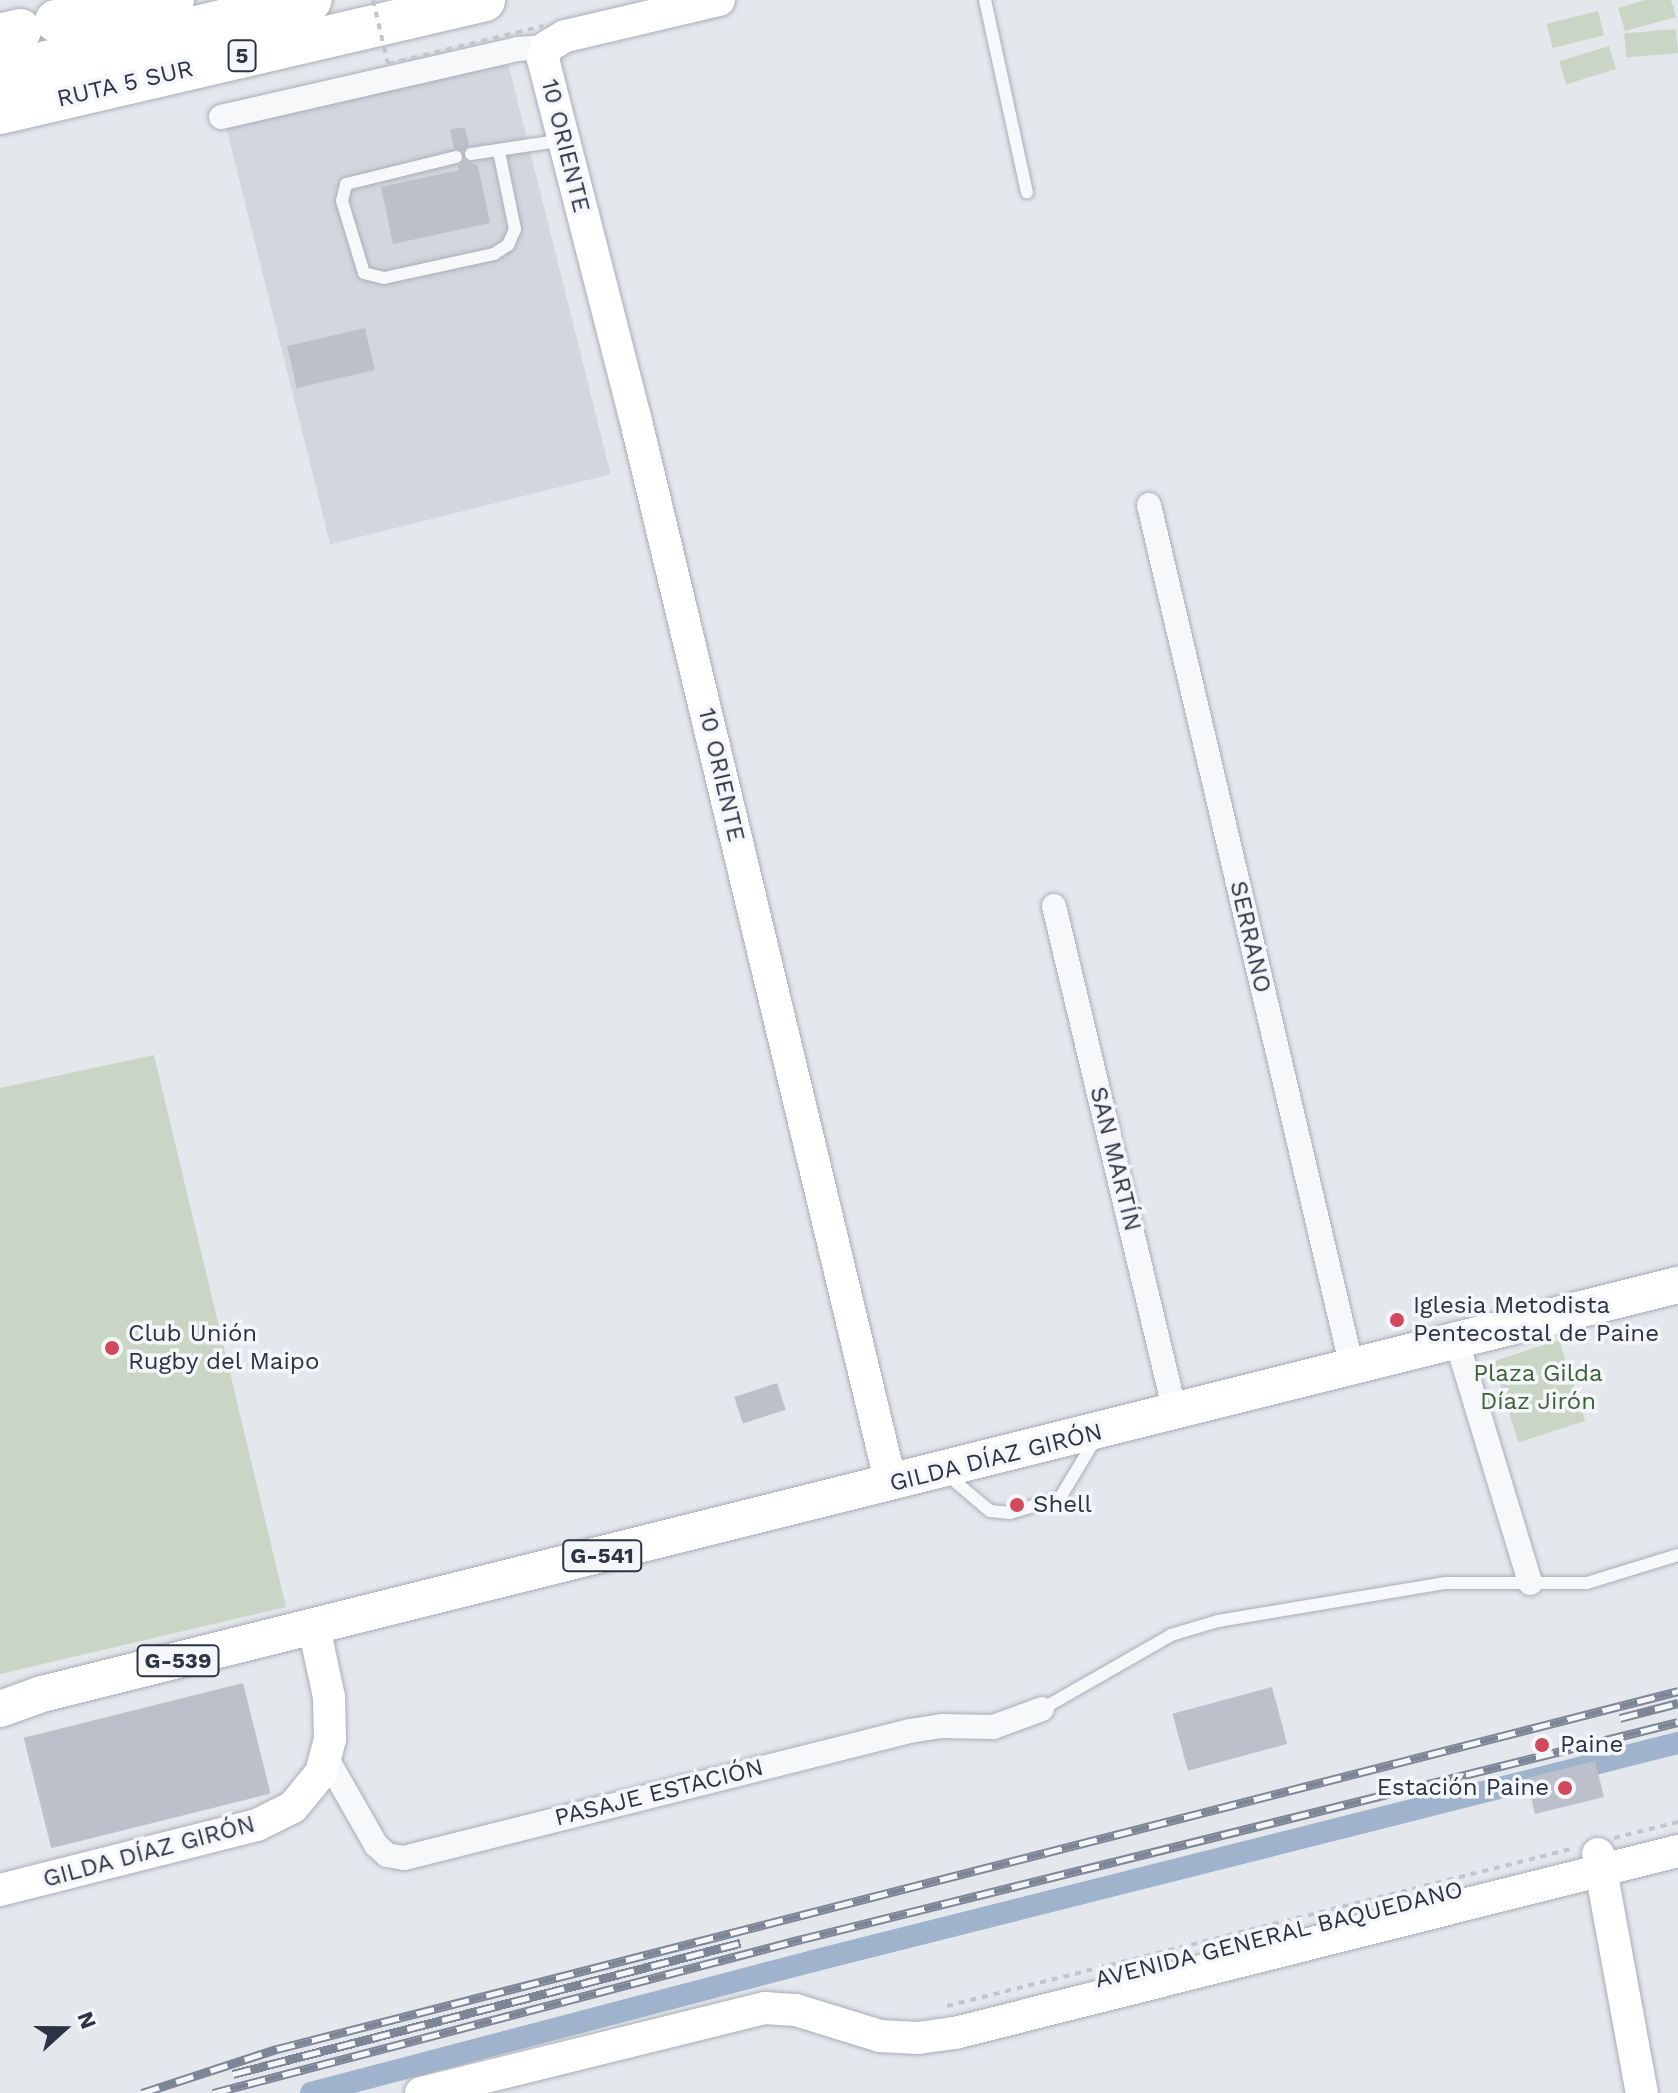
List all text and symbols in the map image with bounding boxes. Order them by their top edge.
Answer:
road number: 5 [226,38,258,74]
street label: RUTA 5 SUR [54,54,196,114]
street label: 10 ORIENTE [535,76,595,216]
street label: 10 ORIENTE [692,705,750,845]
street label: SERRANO [1223,878,1277,996]
street label: SAN MARTÍN [1083,1084,1147,1234]
place label: Iglesia Metodista Pentecostal de Paine [1413,1292,1660,1348]
marker: Iglesia Metodista Pentecostal de Paine [1388,1311,1406,1329]
place label: Club Unión Rugby del Maipo [128,1320,321,1376]
marker: Club Unión Rugby del Maipo [103,1339,121,1357]
park label: Plaza Gilda Díaz Jirón [1473,1360,1603,1416]
street label: GILDA DÍAZ GIRÓN [886,1418,1106,1498]
place label: Shell [1033,1491,1092,1519]
marker: Shell [1008,1496,1026,1514]
road number: G-541 [562,1538,642,1574]
road number: G-539 [136,1643,220,1679]
place label: Paine [1560,1731,1623,1759]
marker: Paine [1531,1734,1553,1756]
street label: PASAJE ESTACIÓN [552,1753,766,1833]
place label: Estación Paine [1377,1774,1549,1802]
marker: Estación Paine [1556,1779,1574,1797]
street label: GILDA DÍAZ GIRÓN [39,1810,259,1894]
street label: AVENIDA GENERAL BAQUEDANO [1091,1875,1467,1995]
north arrow [24,1989,104,2069]
text: N [72,2008,101,2032]

